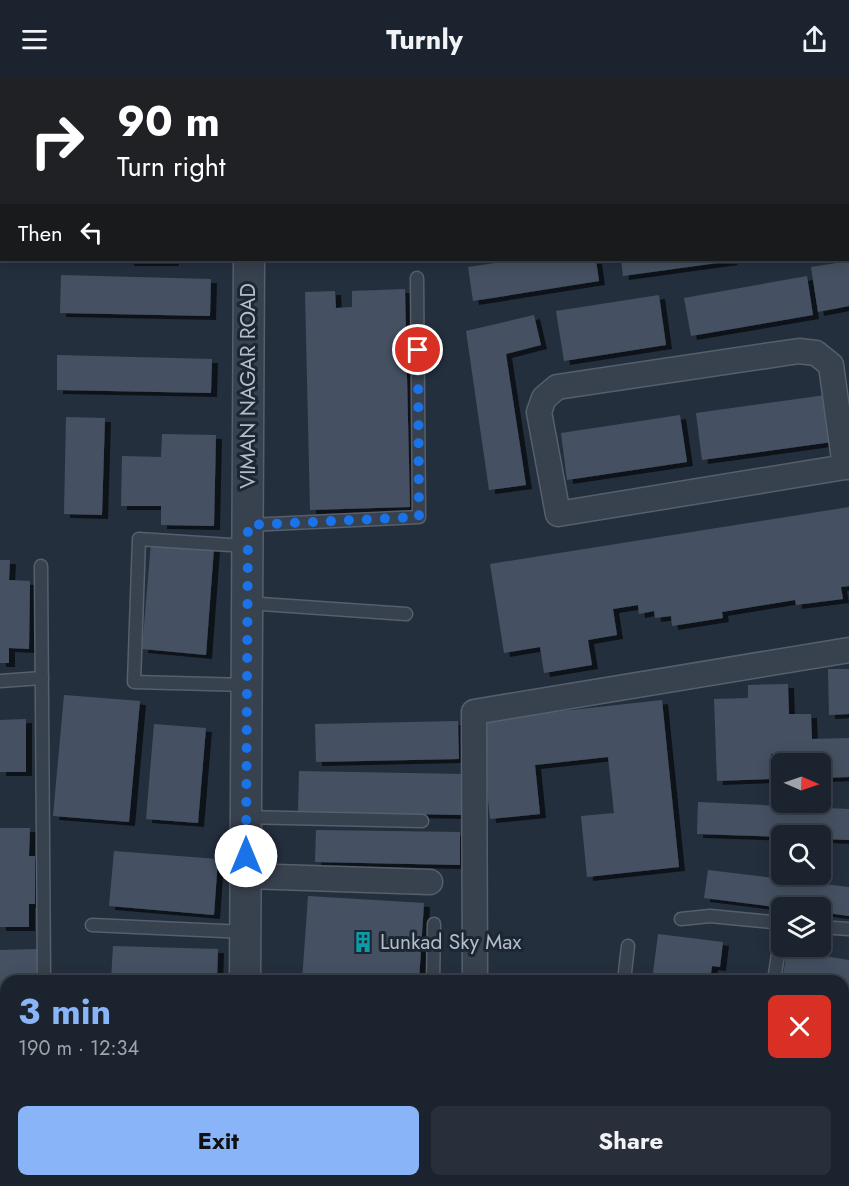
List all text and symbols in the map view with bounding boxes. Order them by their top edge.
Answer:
text: Turnly [386,20,463,59]
icon: menu [18,23,51,56]
icon: share [798,23,831,56]
text: 90 m [117,91,220,152]
icon: right [18,102,96,180]
text: Turn right [117,147,225,186]
icon: left [75,216,108,249]
text: Then [18,217,63,249]
street label: VIMAN NAGAR ROAD [233,283,263,489]
pin [392,324,443,375]
icon: arrive [401,333,434,366]
north arrow [771,753,831,813]
map controls [771,753,831,957]
position arrow [214,824,278,888]
button: search [771,825,831,885]
button: layers [771,897,831,957]
place label: Lunkad Sky Max [380,927,521,957]
building icon: Lunkad Sky Max [351,930,375,954]
text: 3 min [18,985,111,1037]
button: close [768,995,831,1058]
text: 190 m · 12:34 [18,1034,139,1063]
button: Exit [18,1106,419,1175]
button: Share [431,1106,831,1175]

